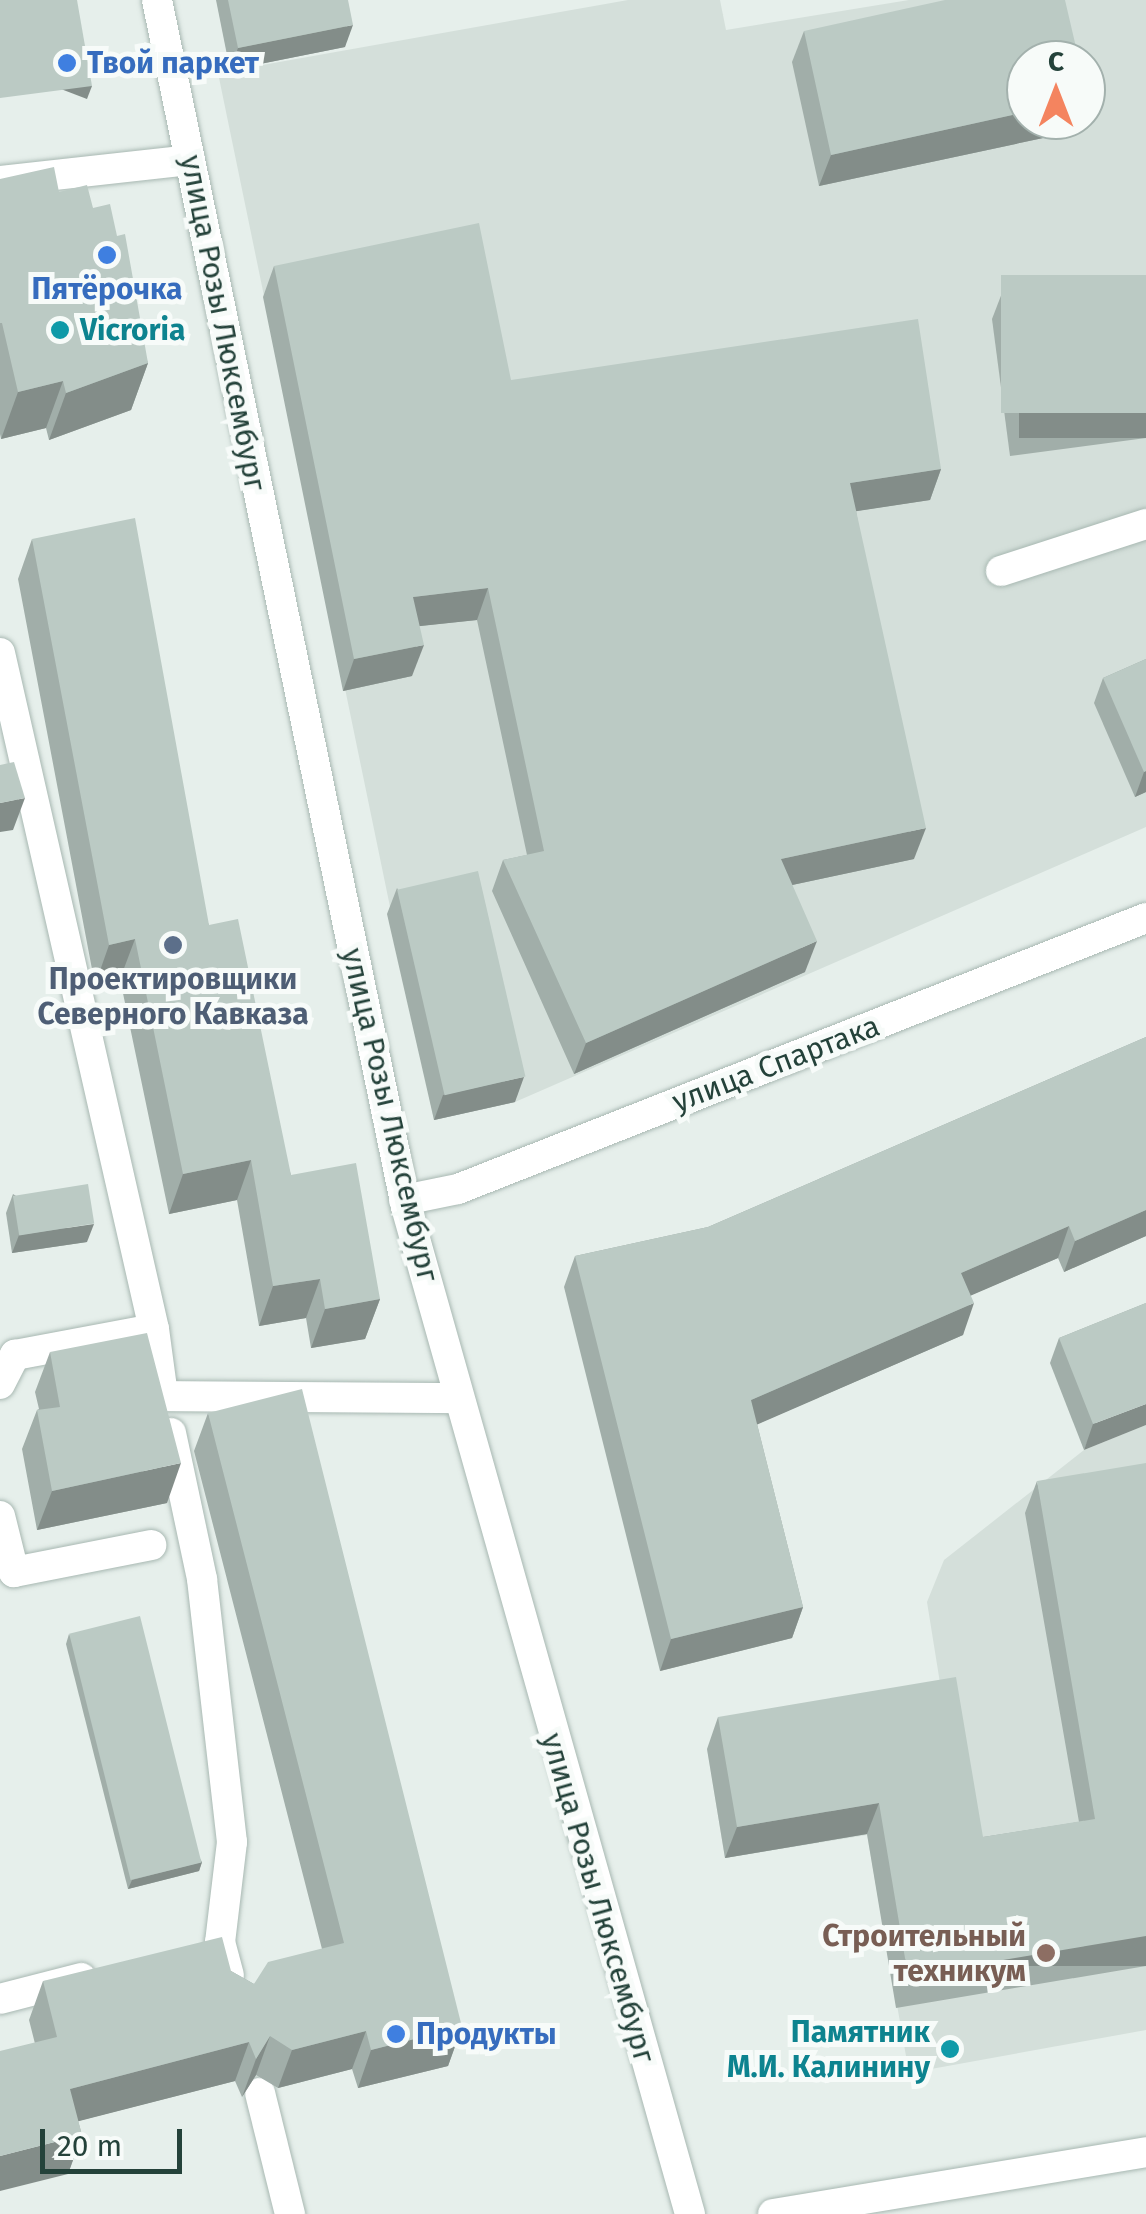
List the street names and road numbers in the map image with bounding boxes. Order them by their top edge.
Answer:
street label: улица Розы Люксембург [173,152,273,494]
street label: улица Розы Люксембург [334,945,446,1285]
street label: улица Спартака [667,1008,885,1120]
street label: улица Розы Люксембург [534,1729,662,2067]

